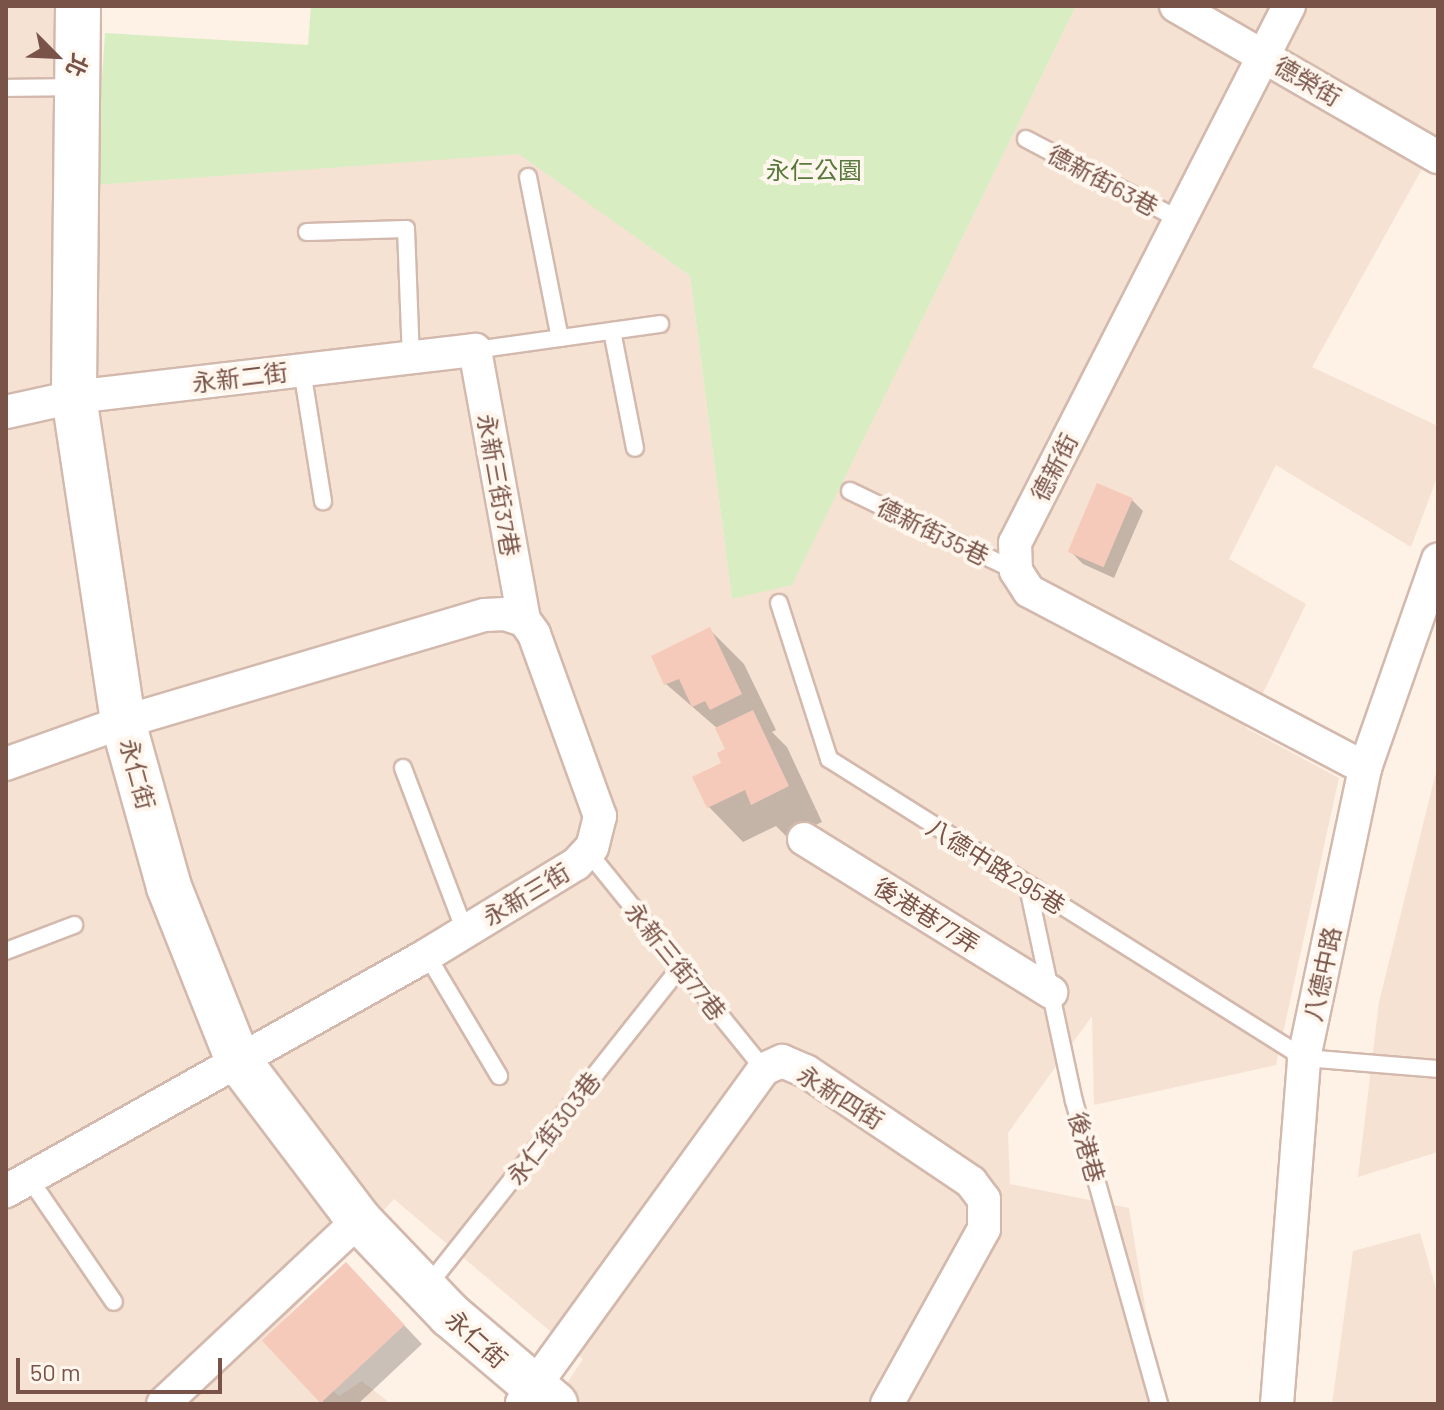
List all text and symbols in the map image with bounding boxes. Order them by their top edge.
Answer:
north arrow [16,16,96,96]
text: 北 [62,50,94,81]
street label: 德榮街 [1270,51,1346,111]
street label: 德新街63巷 [1043,139,1163,221]
park label: 永仁公園 [766,156,862,184]
street label: 永新二街 [191,357,289,397]
street label: 永新三街37巷 [472,412,526,558]
street label: 德新街 [1025,428,1083,506]
street label: 德新街35巷 [872,492,994,570]
street label: 永仁街 [115,735,161,813]
street label: 八德中路295巷 [921,812,1071,920]
street label: 永新三街 [477,857,575,931]
street label: 後港巷77弄 [869,871,985,959]
street label: 永新三街77巷 [620,896,732,1026]
street label: 八德中路 [1298,924,1346,1024]
street label: 永新四街 [793,1059,889,1135]
street label: 永仁街303巷 [500,1066,606,1190]
street label: 後港巷 [1063,1108,1111,1186]
street label: 永仁街 [441,1304,513,1374]
scale bar [20,1342,226,1392]
text: 50 m [30,1357,81,1386]

